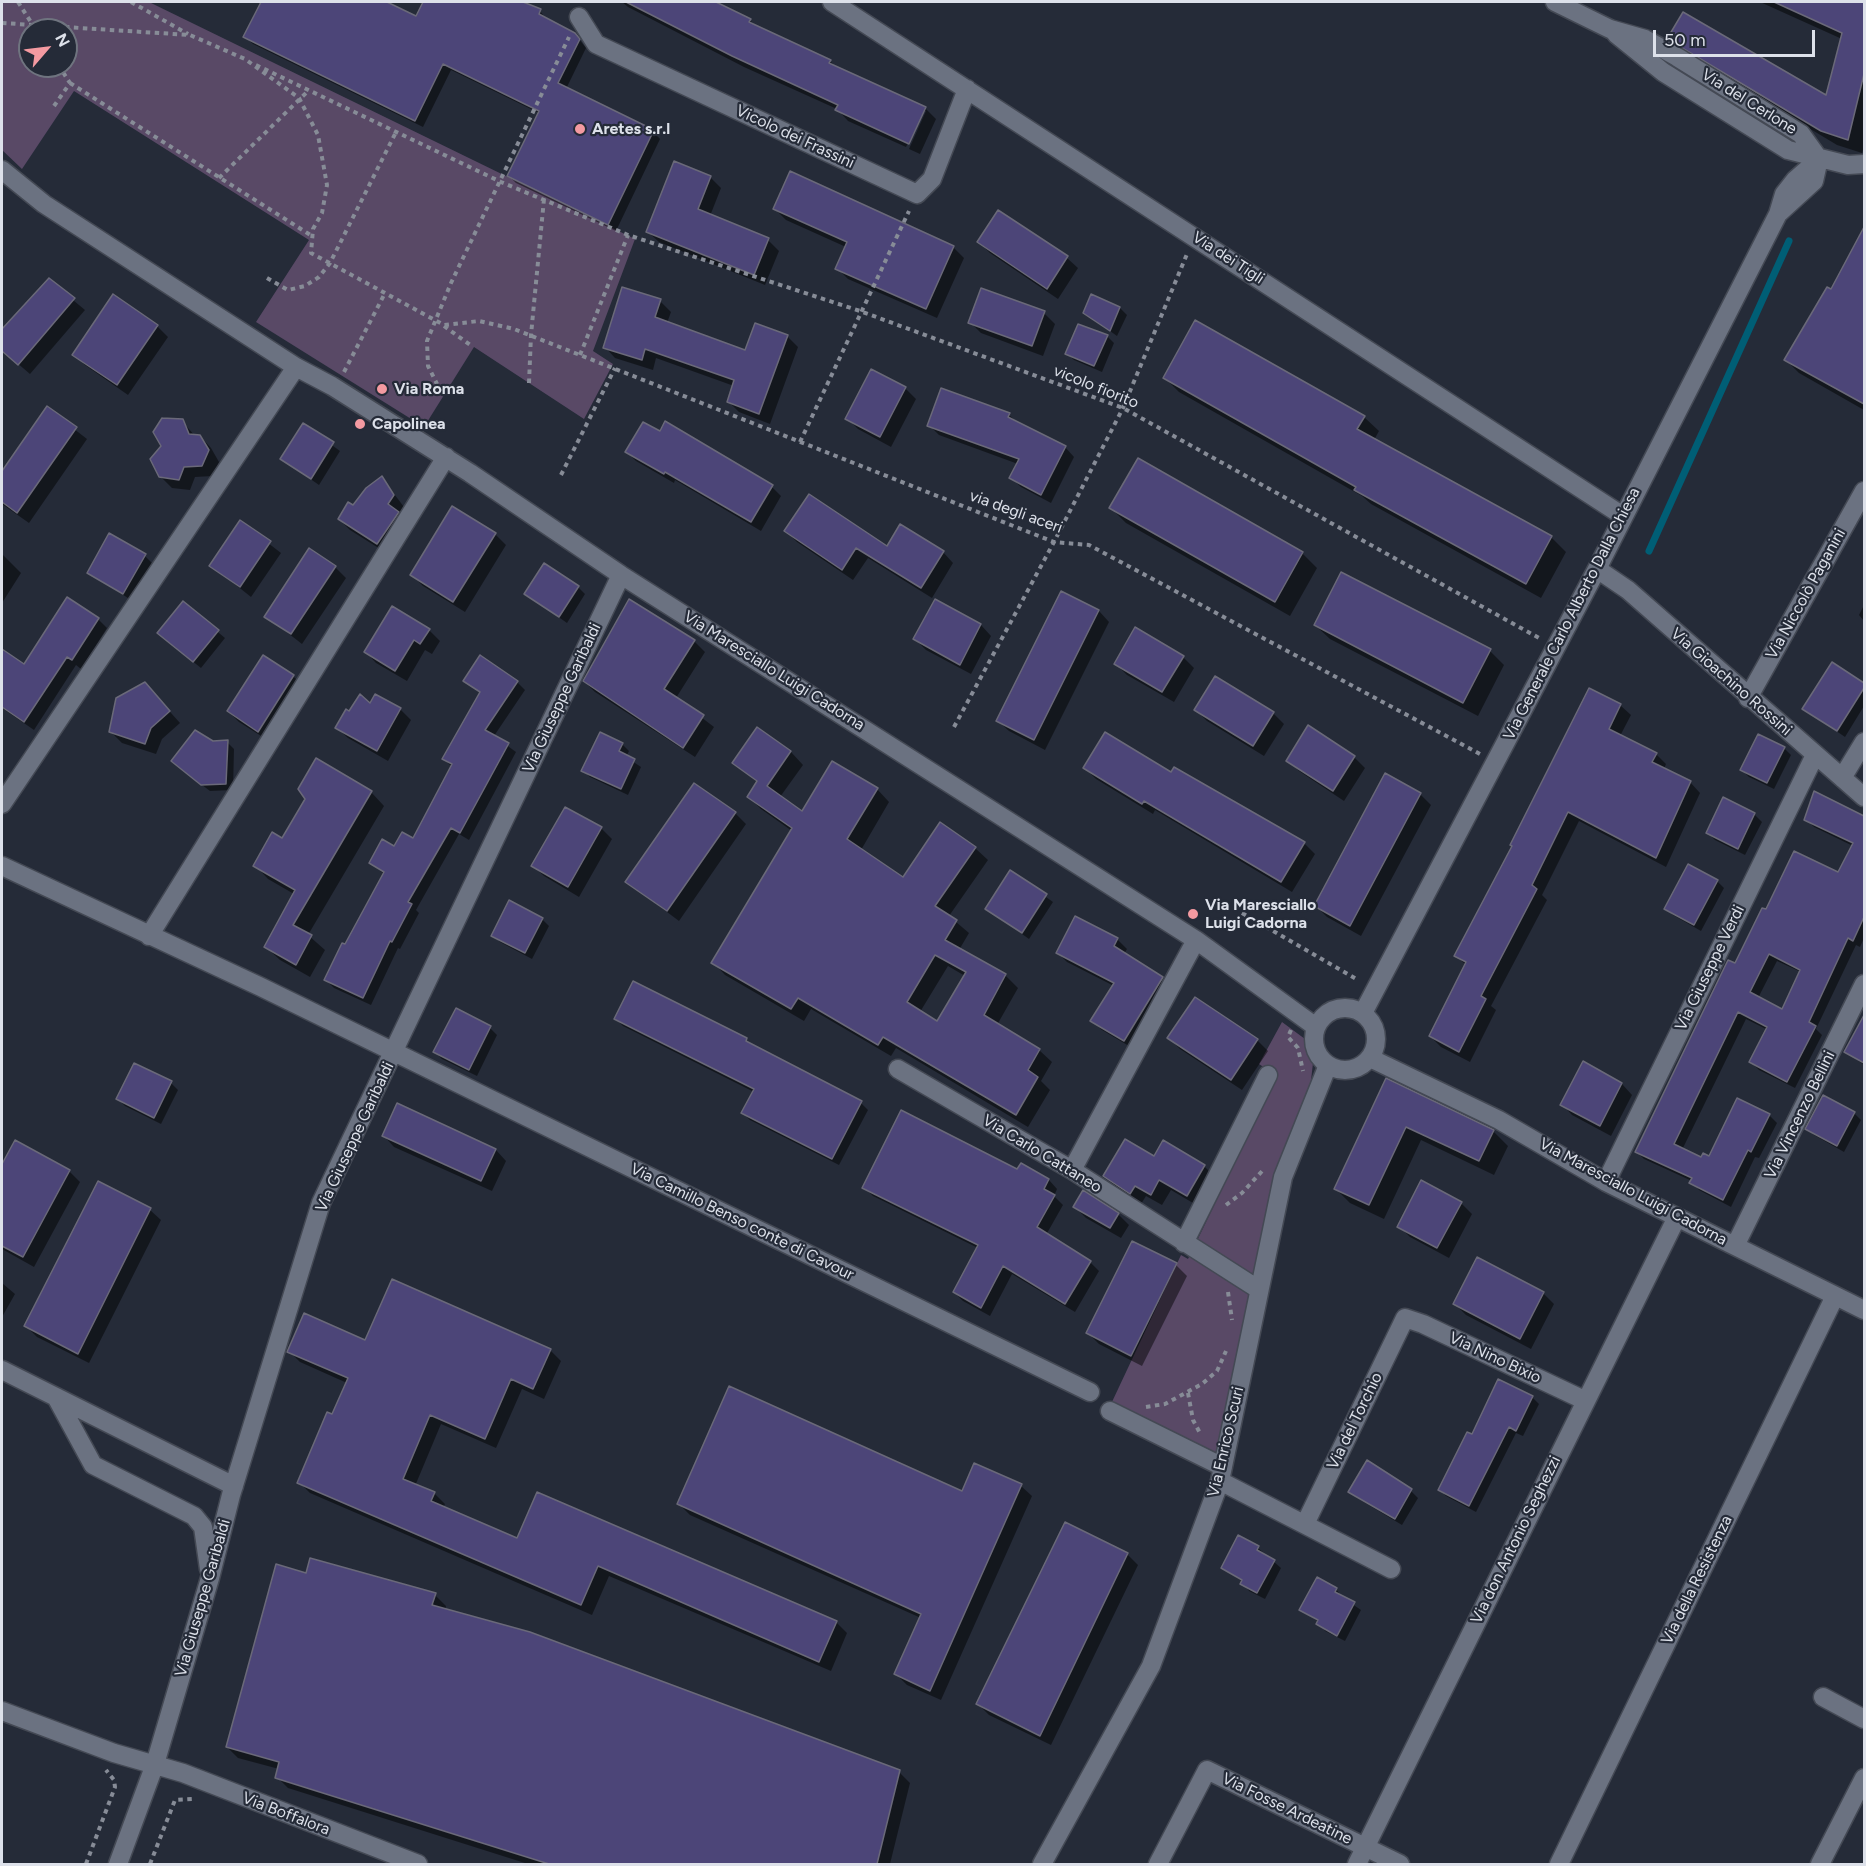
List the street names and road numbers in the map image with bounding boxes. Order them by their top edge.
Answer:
street label: Via del Cerlone [1698,65,1800,139]
street label: Vicolo dei Frassini [733,101,857,173]
street label: Via dei Tigli [1188,228,1268,288]
street label: vicolo fiorito [1051,361,1141,413]
street label: Via Generale Carlo Alberto Dalla Chiesa [1500,484,1644,744]
street label: via degli aceri [967,486,1065,538]
street label: Via Niccolò Paganini [1762,525,1850,663]
street label: Via Maresciallo Luigi Cadorna [680,607,868,735]
street label: Via Giuseppe Garibaldi [519,620,605,776]
street label: Via Gioachino Rossini [1667,624,1795,740]
street label: Via Giuseppe Verdi [1671,902,1749,1034]
street label: Via Vincenzo Bellini [1761,1048,1839,1182]
street label: Via Giuseppe Garibaldi [312,1059,398,1215]
street label: Via Carlo Cattaneo [979,1111,1105,1197]
street label: Via Maresciallo Luigi Cadorna [1536,1134,1730,1250]
street label: Via Camillo Benso conte di Cavour [627,1159,857,1285]
street label: Via Nino Bixio [1446,1328,1544,1388]
street label: Via del Torchio [1323,1369,1387,1473]
street label: Via Enrico Scuri [1204,1385,1248,1499]
street label: Via don Antonio Seghezzi [1467,1453,1565,1627]
street label: Via della Resistenza [1657,1512,1737,1648]
street label: Via Giuseppe Garibaldi [171,1517,235,1679]
street label: Via Fosse Ardeatine [1219,1769,1355,1849]
street label: Via Boffalora [239,1789,333,1839]

